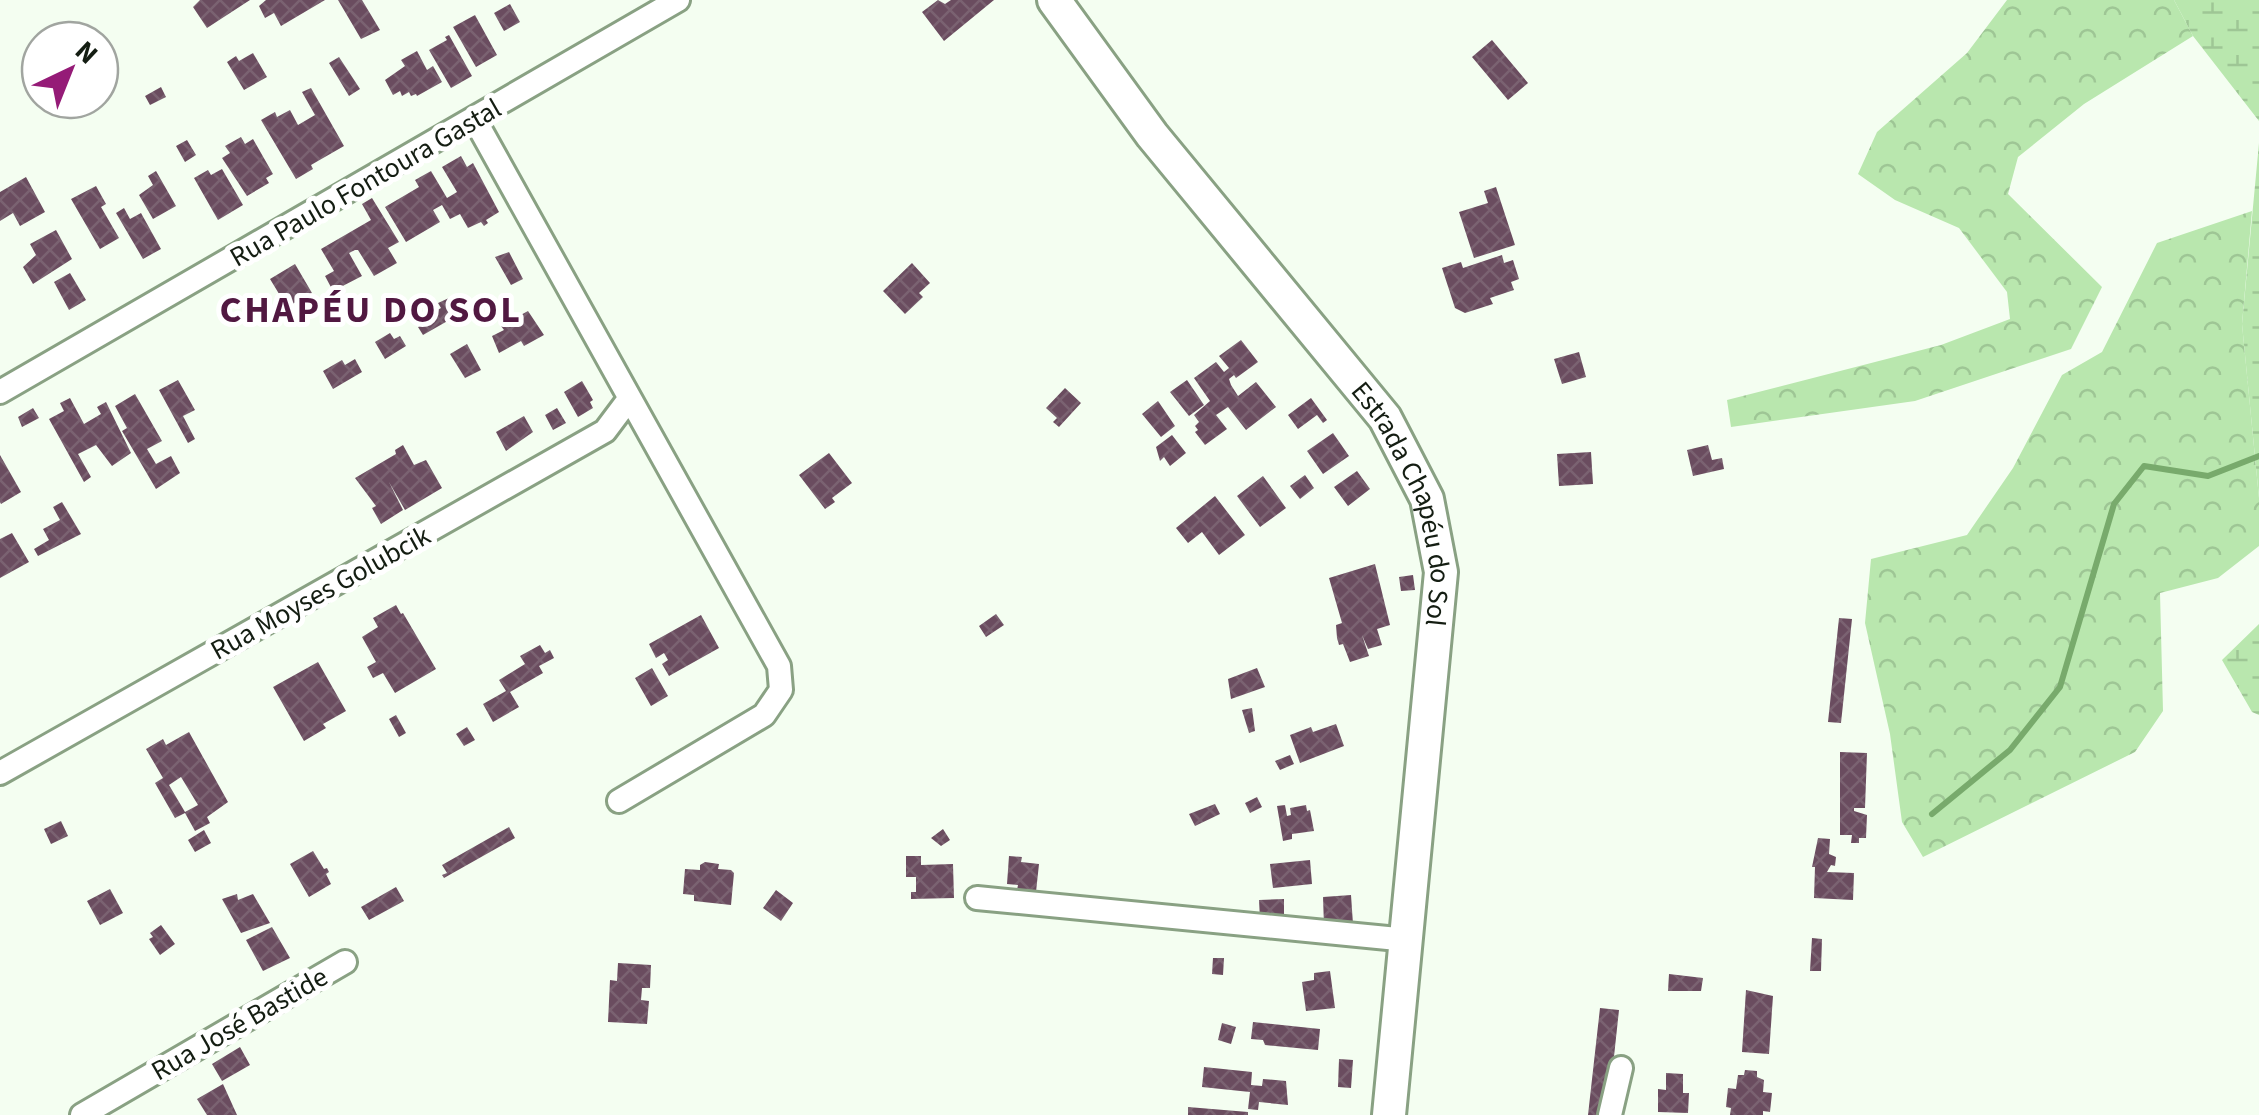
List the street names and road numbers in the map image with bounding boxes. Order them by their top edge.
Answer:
street label: Rua Paulo Fontoura Gastal [222,89,509,277]
street label: Estrada Chapéu do Sol [1341,373,1460,628]
street label: Rua Moyses Golubcik [203,516,438,670]
street label: Rua José Bastide [144,957,335,1091]

